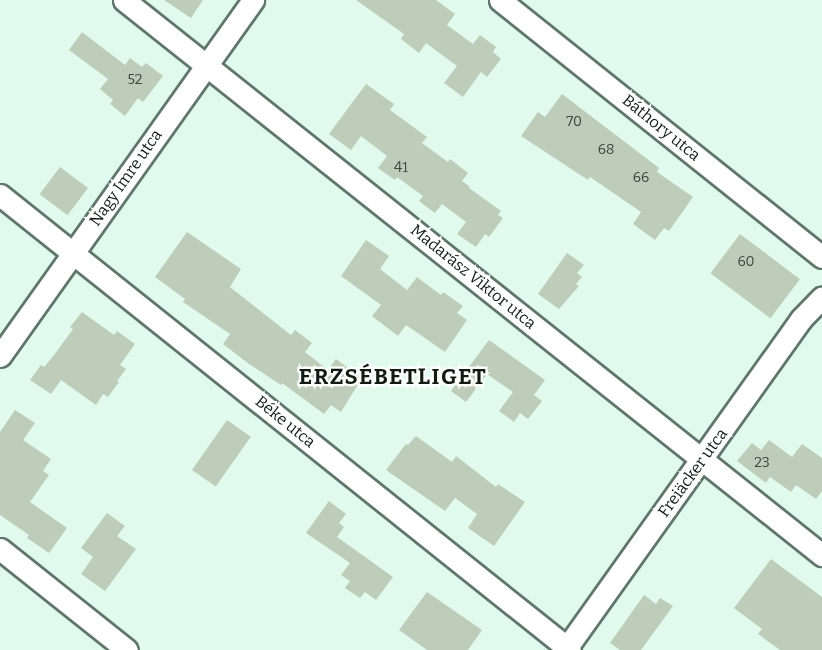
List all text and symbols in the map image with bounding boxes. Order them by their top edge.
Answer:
house number: 52 [128,72,142,88]
street label: Báthory utca [618,91,704,165]
house number: 70 [566,114,582,130]
street label: Nagy Imre utca [86,126,166,230]
house number: 68 [598,142,614,158]
house number: 41 [394,160,408,176]
house number: 66 [633,170,649,186]
street label: Madarász Viktor utca [406,221,540,333]
house number: 60 [737,254,755,270]
district label: ERZSÉBETLIGET [299,364,487,390]
street label: Béke utca [251,392,319,452]
street label: Freiäcker utca [654,425,732,521]
house number: 23 [754,455,770,471]

